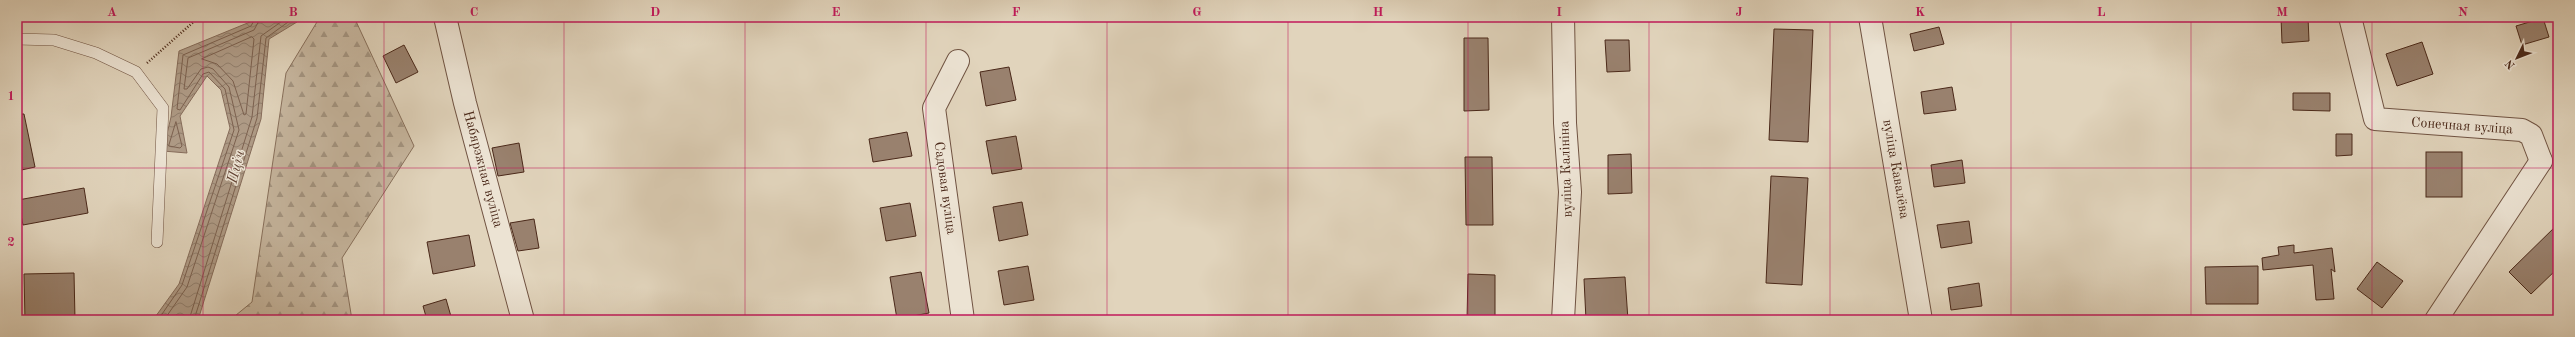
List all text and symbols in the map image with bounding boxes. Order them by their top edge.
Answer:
text: A [107,6,117,19]
text: B [288,6,298,19]
text: C [470,6,478,19]
text: D [650,6,660,19]
text: E [832,6,841,19]
text: F [1012,6,1021,19]
text: G [1192,6,1202,19]
text: H [1373,6,1384,19]
text: I [1556,6,1562,19]
text: J [1735,6,1743,19]
text: K [1915,6,1925,19]
text: L [2097,6,2106,19]
text: M [2276,6,2288,19]
text: N [2458,6,2468,19]
north arrow [2497,38,2537,78]
text: N [2503,57,2518,71]
text: 1 [7,90,15,103]
street label: Набярэжная вуліца [461,109,505,229]
street label: Сонечная вуліца [2411,115,2513,137]
street label: вуліца Кавалёва [1880,118,1912,220]
street label: вуліца Калініна [1557,120,1575,218]
street label: Садовая вуліца [932,141,958,235]
water label: Пціч [225,149,248,186]
text: 2 [7,236,15,249]

